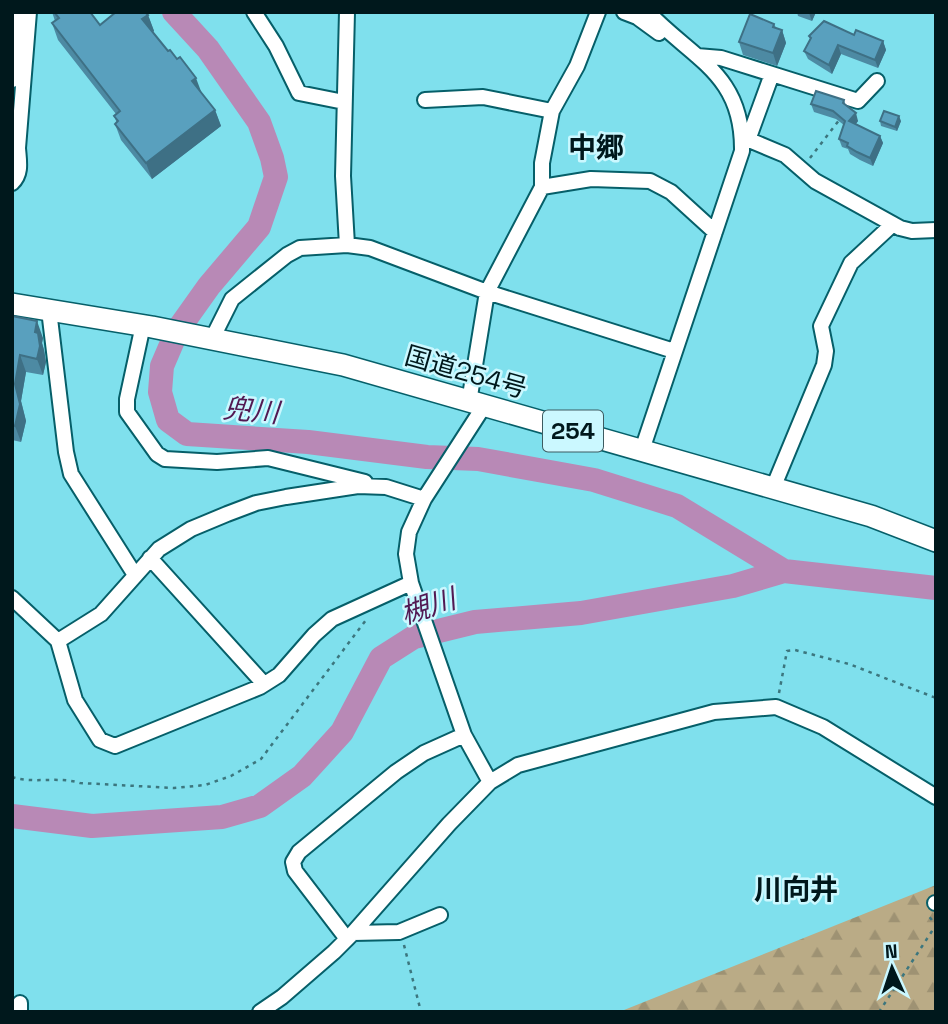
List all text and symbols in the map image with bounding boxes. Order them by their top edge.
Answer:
district label: 中郷 [568,129,624,165]
street label: 国道254号 [401,338,531,406]
water label: 兜川 [222,390,283,431]
road number: 254 [543,410,603,452]
water label: 槻川 [396,579,463,632]
district label: 川向井 [754,871,838,907]
north arrow [857,933,927,1003]
text: N [884,939,898,964]

